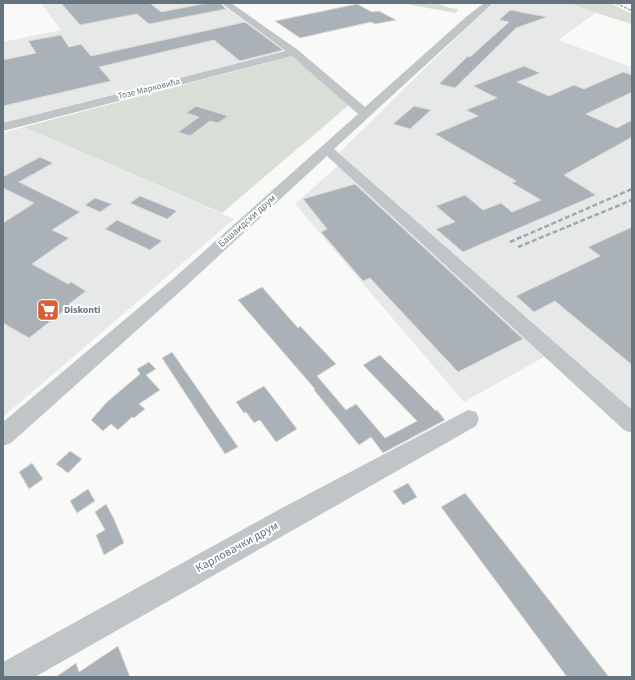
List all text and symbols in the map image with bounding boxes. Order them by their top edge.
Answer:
street label: Тозе Марковића [117,75,181,103]
street label: Башаидски друм [215,191,279,251]
supermarket icon: Diskonti [35,297,61,323]
place label: Diskonti [64,303,101,317]
street label: Карловачки друм [193,517,281,577]

